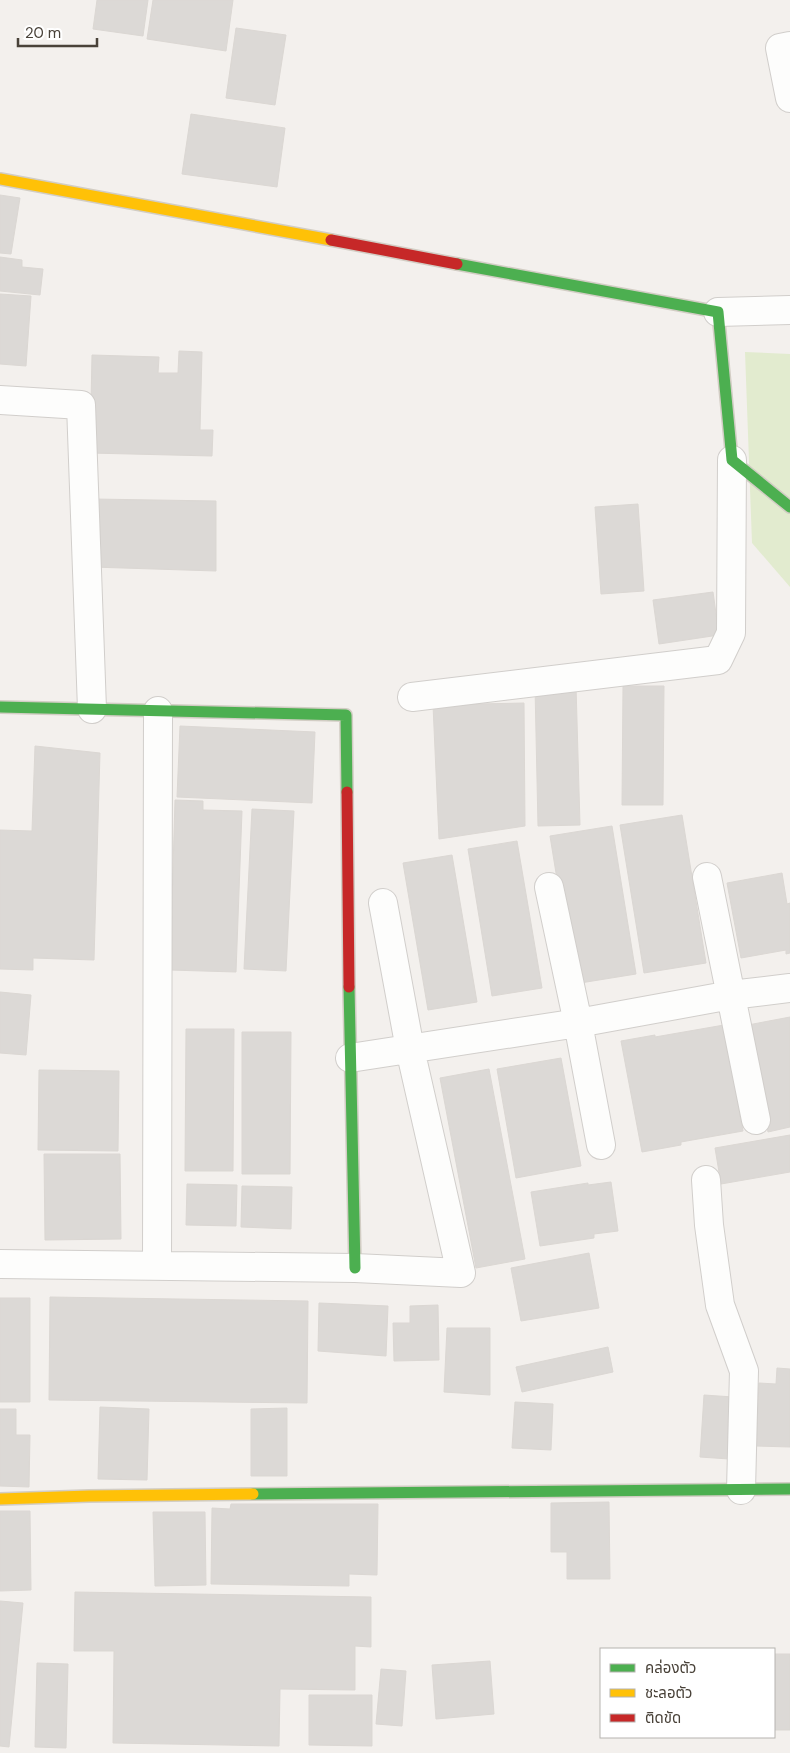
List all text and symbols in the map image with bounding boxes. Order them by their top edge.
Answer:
scale bar [18,15,96,47]
text: 20 m [25,23,61,43]
legend [600,1648,775,1738]
text: คล่องตัว [645,1658,696,1678]
text: ชะลอตัว [645,1683,692,1703]
text: ติดขัด [645,1708,681,1728]

